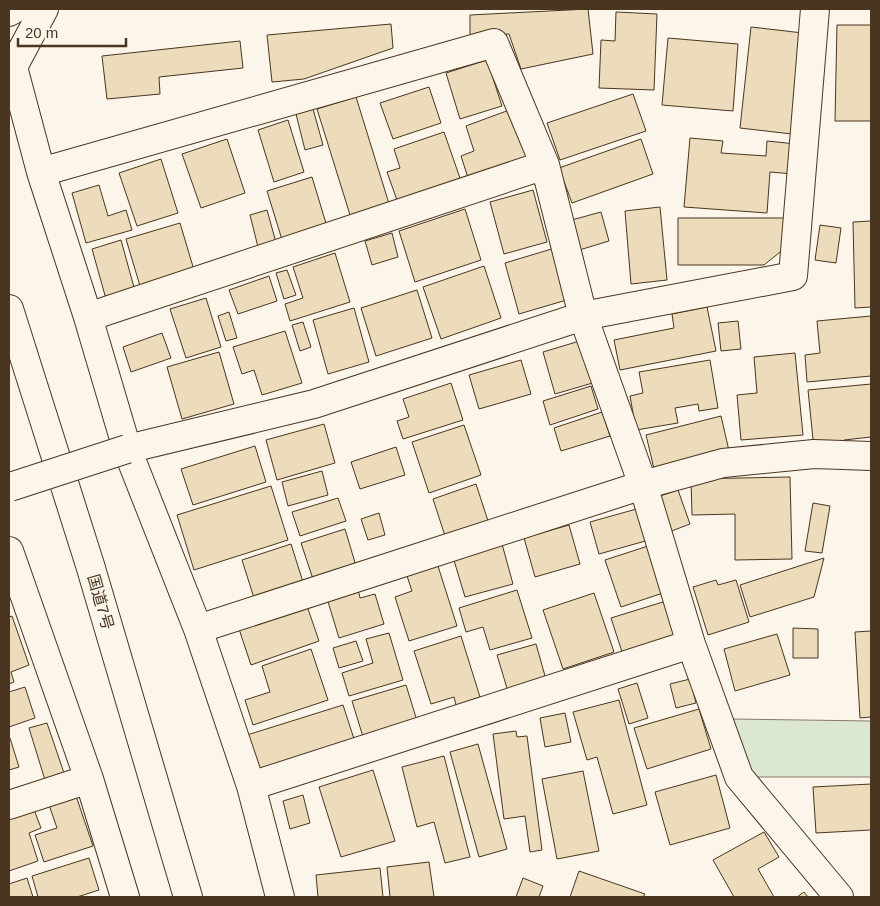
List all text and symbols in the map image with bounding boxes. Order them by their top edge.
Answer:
scale bar [18,15,125,47]
text: 20 m [25,24,58,41]
street label: 国道7号 [85,572,117,632]

